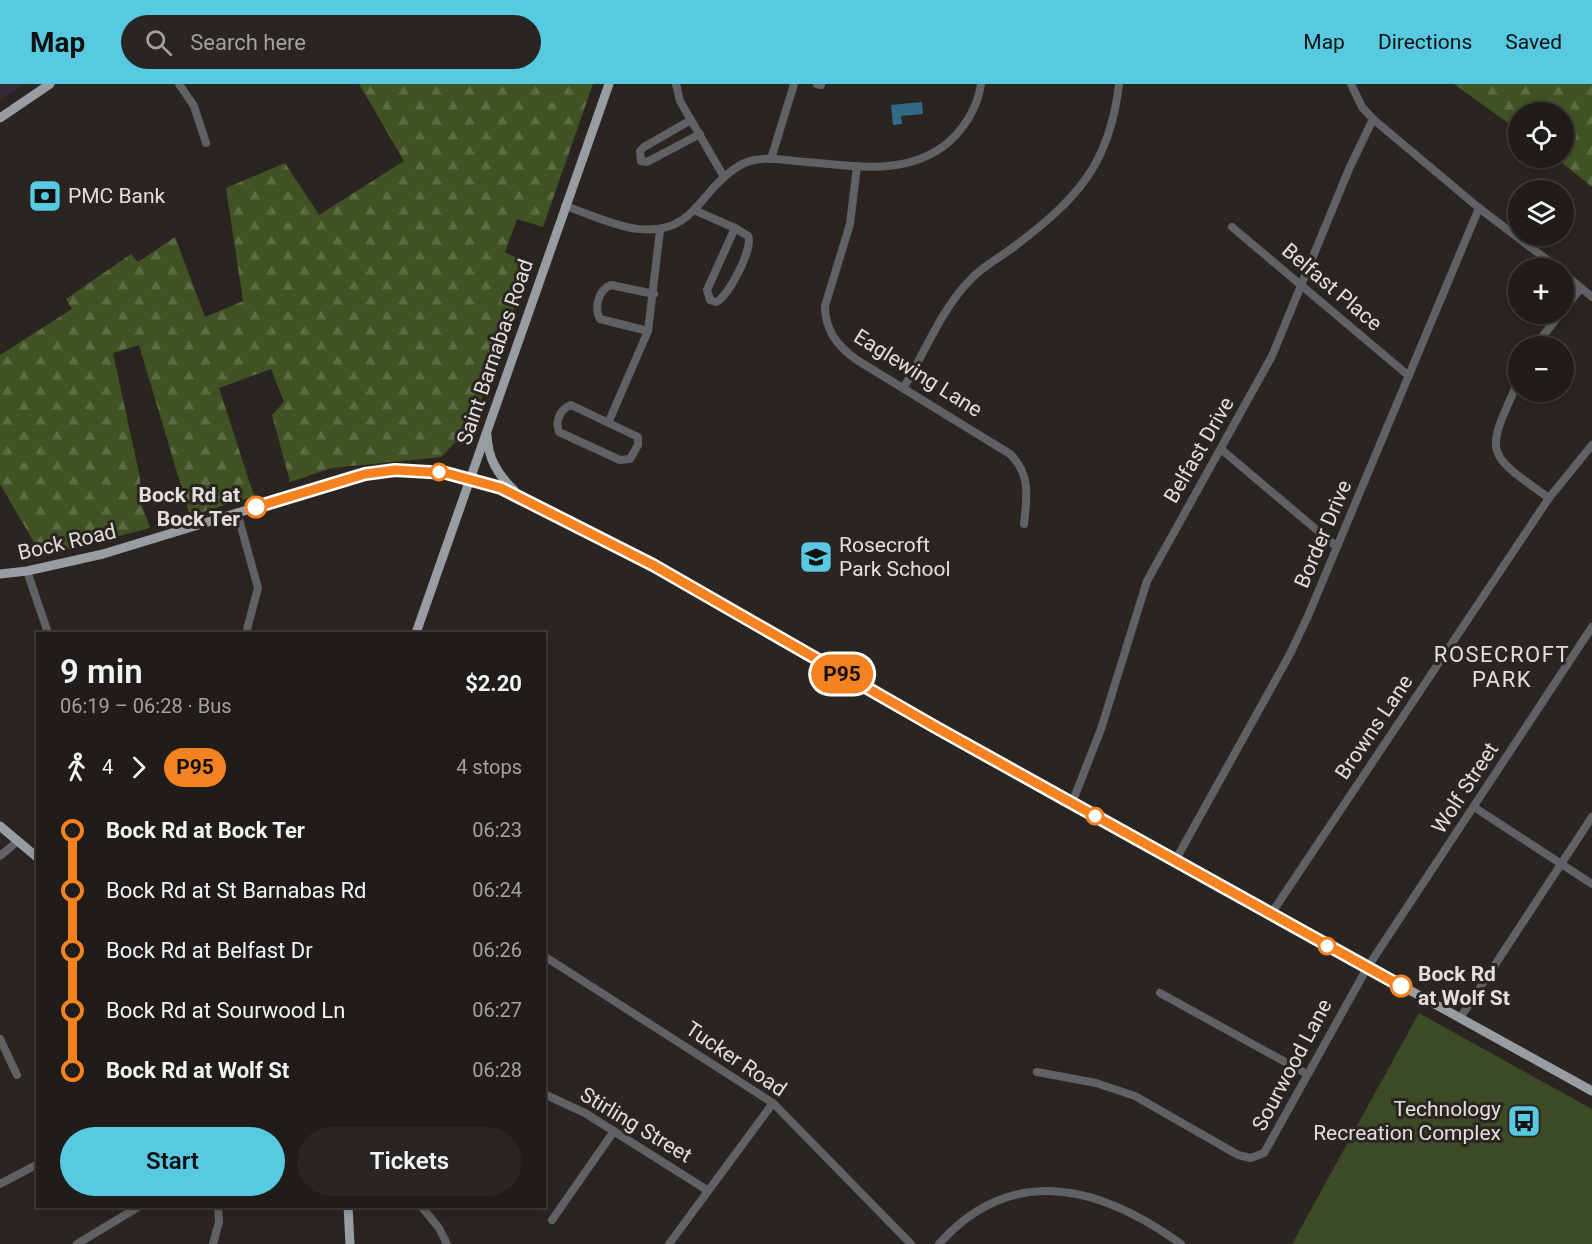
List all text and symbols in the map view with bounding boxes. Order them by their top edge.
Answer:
search box [121,15,541,69]
text: Map [30,26,85,59]
icon: search [142,26,175,59]
text: Search here [190,30,306,55]
text: Map [1303,30,1345,54]
text: Directions [1378,30,1472,54]
text: Saved [1505,30,1562,54]
map controls [1508,102,1574,402]
button: locate [1508,102,1574,168]
bank icon: PMC Bank [27,178,63,214]
button: layers [1508,180,1574,246]
place label: PMC Bank [68,184,166,208]
street label: Belfast Place [1277,238,1387,336]
street label: Saint Barnabas Road [452,256,538,448]
button: + [1508,258,1574,324]
street label: Eaglewing Lane [850,324,986,422]
button: − [1508,336,1574,402]
street label: Belfast Drive [1159,393,1239,507]
unlabelled marker [430,463,448,481]
street label: Border Drive [1290,477,1356,591]
place label: Bock Rd at Bock Ter [139,483,240,531]
marker: Bock Rd at Bock Ter [245,496,267,518]
street label: Bock Road [16,519,118,565]
place label: Rosecroft Park School [839,533,951,581]
school or university icon: Rosecroft Park School [798,539,834,575]
district label: ROSECROFT PARK [1434,642,1570,692]
text: 9 min [60,652,143,691]
line badge: P95 [808,654,876,694]
text: P95 [823,662,861,686]
street label: Browns Lane [1330,670,1418,784]
text: $2.20 [465,671,522,696]
text: 06:19 – 06:28 · Bus [60,694,232,718]
street label: Wolf Street [1427,738,1503,838]
icon: walk [60,751,93,784]
icon: forward [122,751,155,784]
text: 4 [102,755,113,779]
text: P95 [176,755,214,779]
text: 4 stops [456,755,522,779]
unlabelled marker [1086,807,1104,825]
text: Bock Rd at Bock Ter [106,818,305,843]
text: 06:23 [472,818,522,842]
text: Bock Rd at St Barnabas Rd [106,878,366,903]
text: 06:24 [472,878,522,902]
unlabelled marker [1318,937,1336,955]
text: Bock Rd at Belfast Dr [106,938,313,963]
text: 06:26 [472,938,522,962]
place label: Bock Rd at Wolf St [1418,962,1510,1010]
marker: Bock Rd at Wolf St [1390,975,1412,997]
street label: Sourwood Lane [1247,995,1337,1135]
text: Bock Rd at Sourwood Ln [106,998,345,1023]
text: 06:27 [472,998,522,1022]
street label: Tucker Road [681,1017,791,1101]
text: Bock Rd at Wolf St [106,1058,289,1083]
text: 06:28 [472,1058,522,1082]
street label: Stirling Street [576,1082,696,1168]
place label: Technology Recreation Complex [1313,1097,1501,1145]
bus stop icon: Technology Recreation Complex [1506,1103,1542,1139]
button: Start [60,1127,285,1196]
button: Tickets [297,1127,522,1196]

